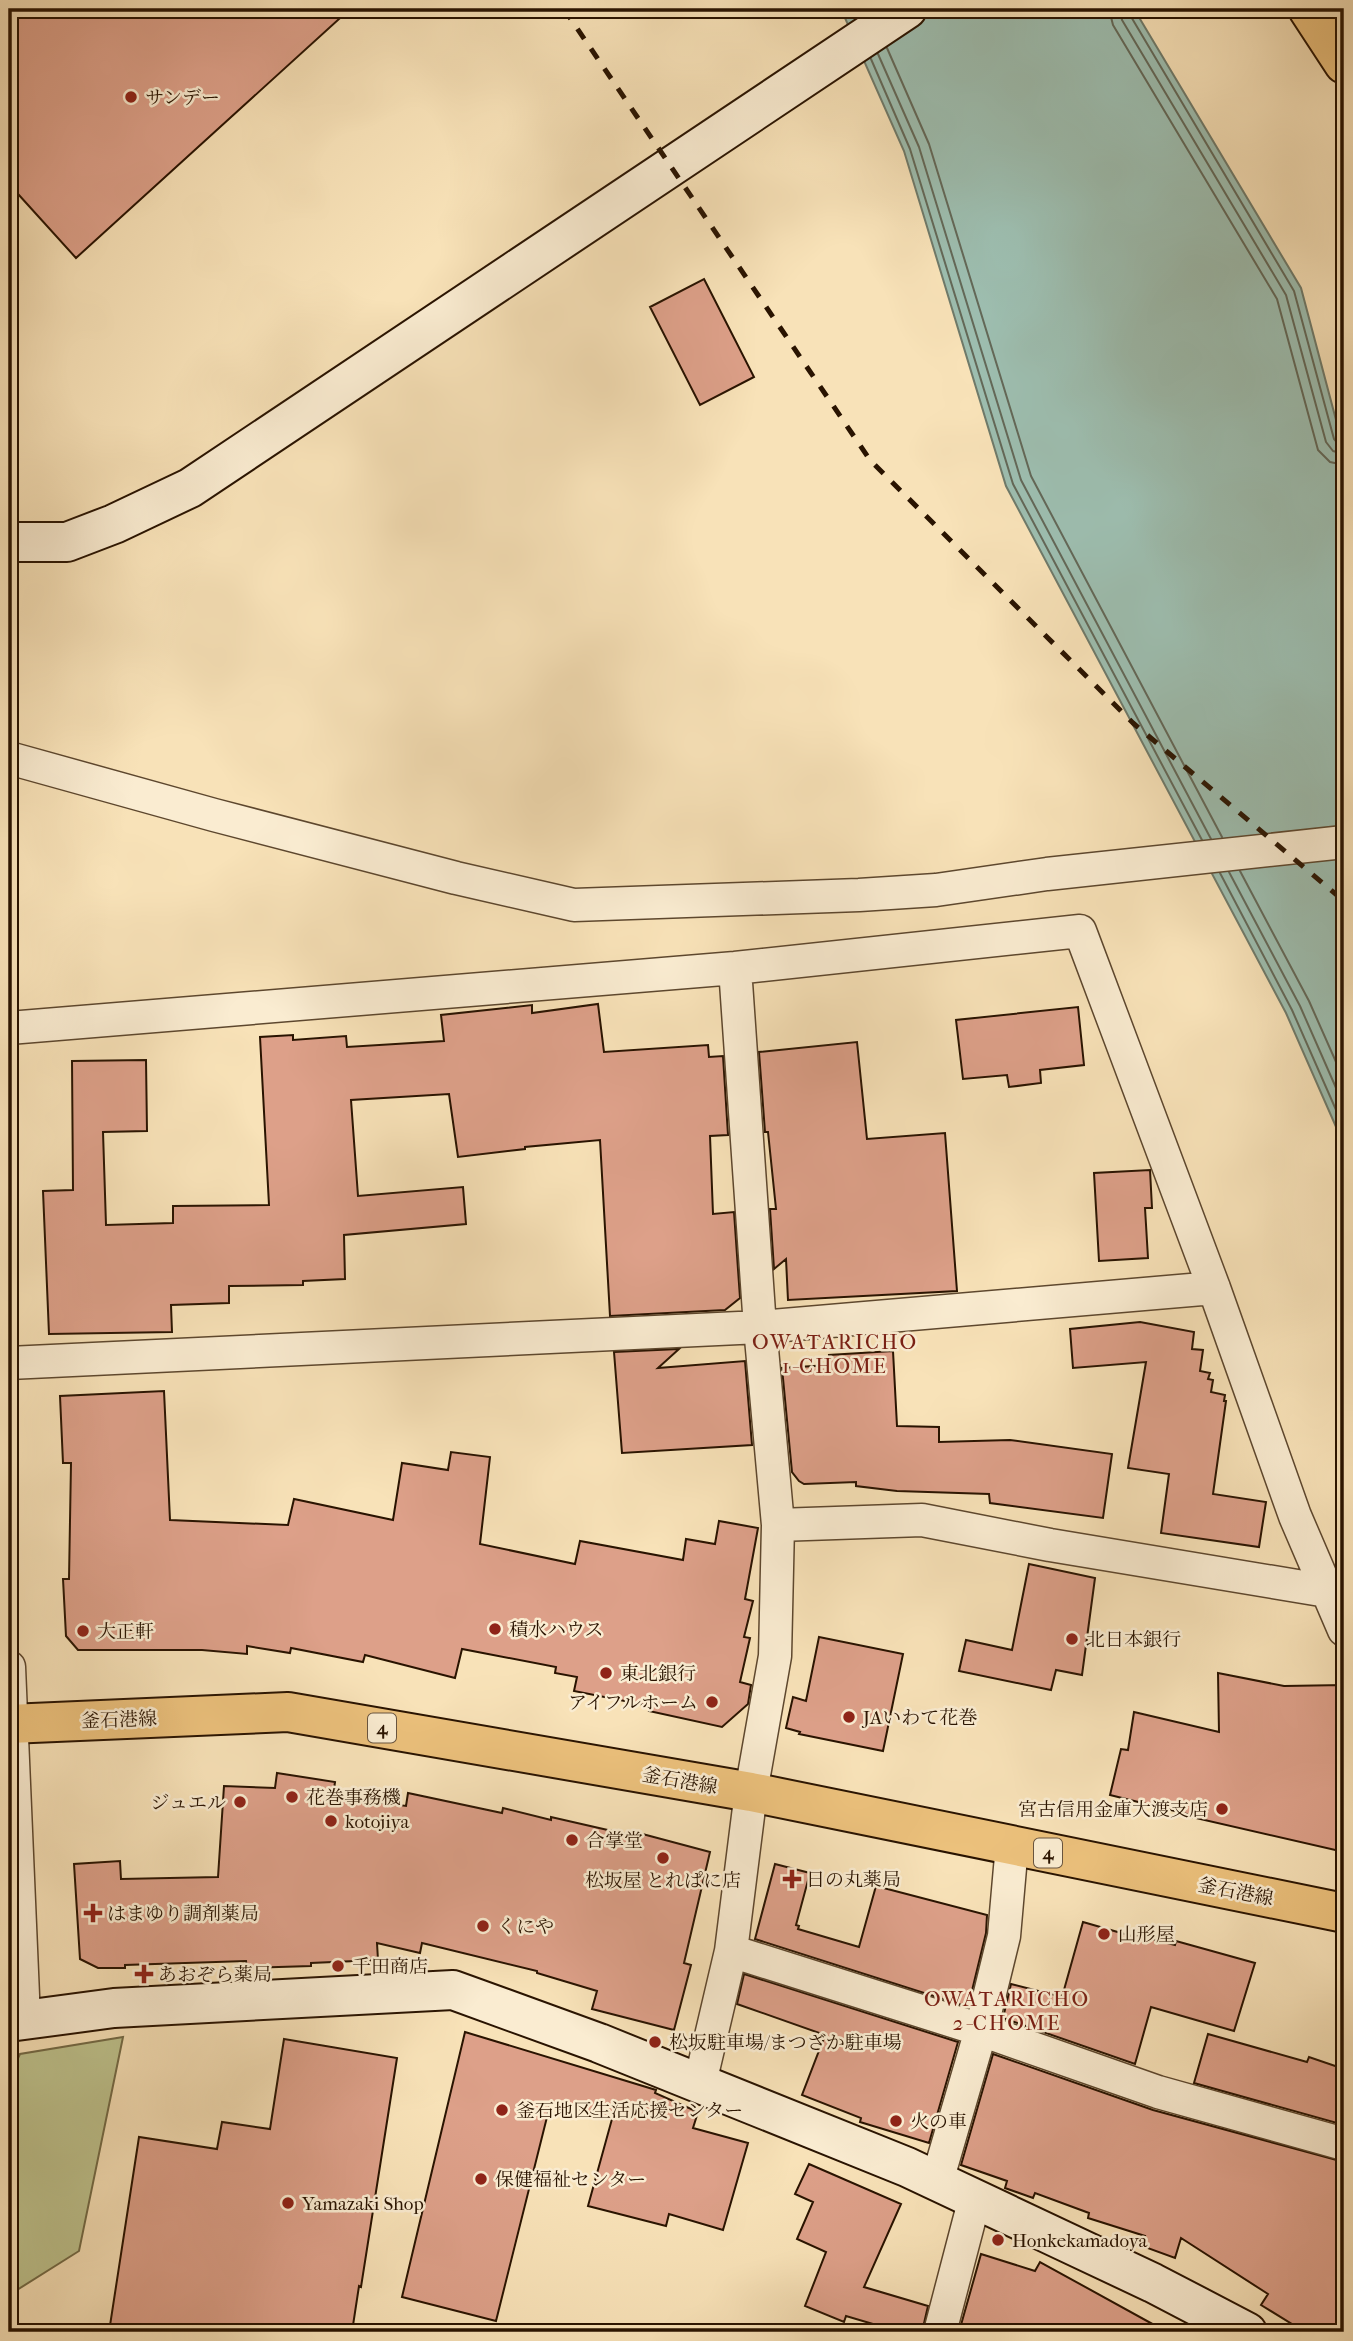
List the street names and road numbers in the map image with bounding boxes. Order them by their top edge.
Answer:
street label: 釜石港線 [81,1708,157,1732]
road number: 4 [368,1714,396,1742]
street label: 釜石港線 [640,1764,719,1798]
road number: 4 [1034,1839,1062,1868]
street label: 釜石港線 [1196,1874,1275,1910]

